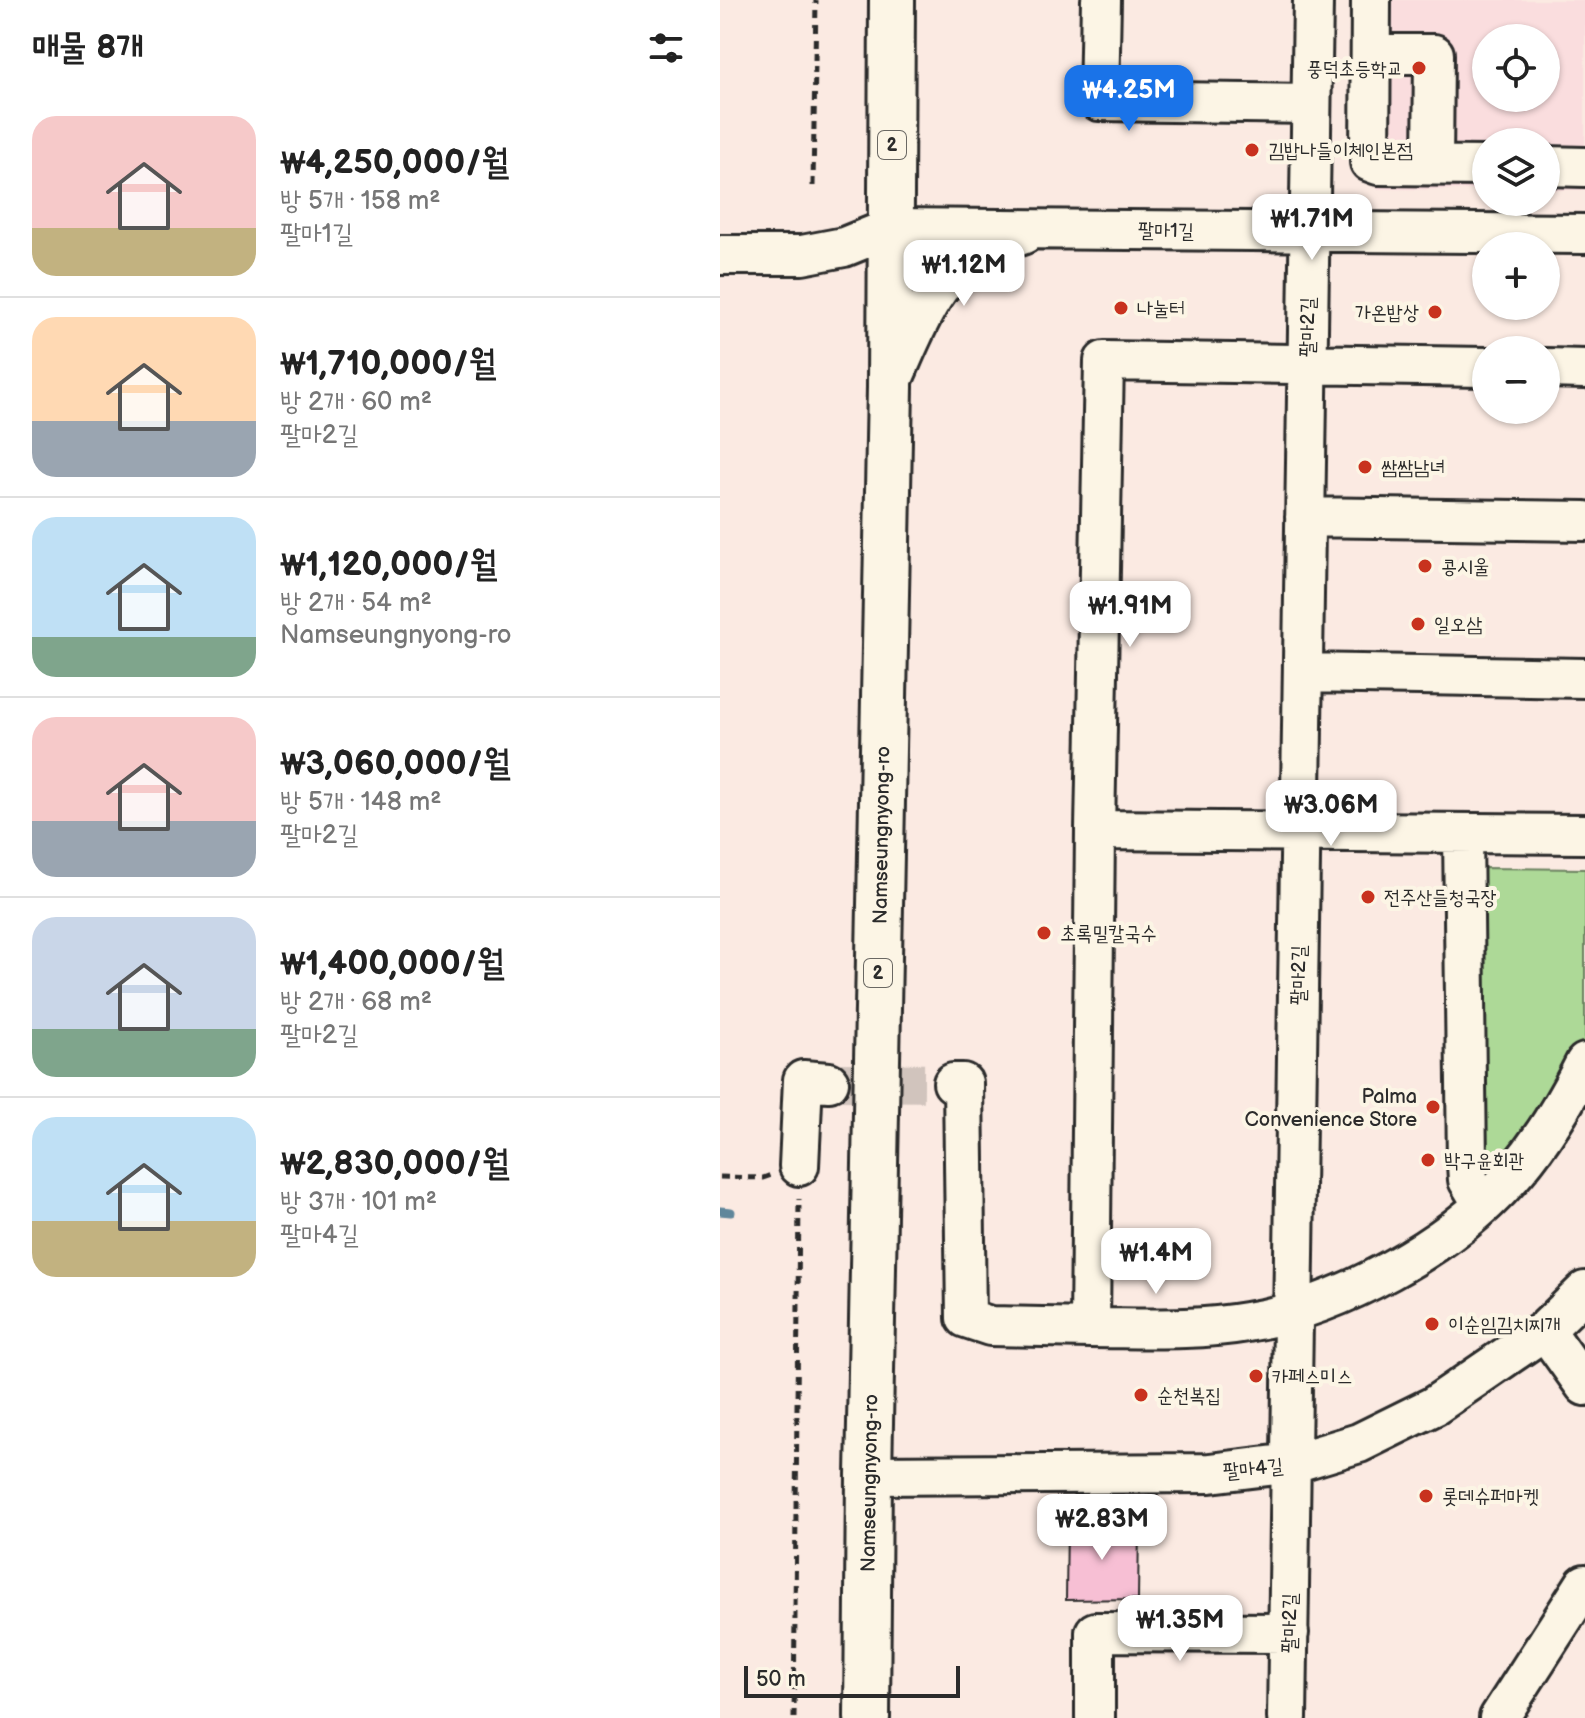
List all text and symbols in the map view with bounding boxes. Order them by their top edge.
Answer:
map controls [1472,24,1560,424]
button: locate [1472,24,1560,112]
icon: filters [644,26,688,70]
text: 매물 8개 [32,27,144,68]
place label: 풍덕초등학교 [1306,57,1403,81]
marker: 풍덕초등학교 [1410,59,1428,77]
pin: ₩4.25M [1064,65,1194,133]
text: ₩4.25M [1082,75,1176,106]
button: layers [1472,128,1560,216]
road number: 2 [878,131,906,159]
place label: 김밥나들이체인본점 [1268,139,1413,163]
marker: 김밥나들이체인본점 [1243,141,1261,159]
text: ₩4,250,000/월 [280,142,509,183]
icon: home [96,148,192,244]
text: 방 5개 · 158 m² [280,186,441,217]
pin: ₩1.71M [1247,194,1377,262]
text: ₩1.71M [1270,204,1354,235]
text: 팔마1길 [280,219,353,250]
street label: 팔마1길 [1138,219,1194,243]
button: + [1472,232,1560,320]
pin: ₩1.12M [899,240,1029,308]
text: ₩1.12M [922,250,1006,281]
place label: 나눌터 [1137,297,1185,321]
street label: 팔마2길 [1295,297,1321,357]
marker: 나눌터 [1112,299,1130,317]
place label: 가온밥상 [1355,301,1419,325]
marker: 가온밥상 [1426,303,1444,321]
button: − [1472,336,1560,424]
text: ₩1,710,000/월 [280,343,496,384]
icon: home [96,349,192,445]
text: 방 2개 · 60 m² [280,387,432,418]
text: 팔마2길 [280,420,358,451]
place label: 쌈쌈남녀 [1381,456,1445,480]
marker: 쌈쌈남녀 [1356,458,1374,476]
text: ₩1,120,000/월 [280,544,497,585]
icon: home [96,549,192,645]
place label: 콩시울 [1441,555,1489,579]
marker: 콩시울 [1416,557,1434,575]
pin: ₩1.91M [1065,581,1195,649]
text: 방 2개 · 54 m² [280,588,432,619]
text: ₩1.91M [1088,591,1172,622]
place label: 일오삼 [1434,613,1482,637]
marker: 일오삼 [1409,615,1427,633]
text: Namseungnyong-ro [280,620,512,651]
text: ₩3,060,000/월 [280,743,510,784]
street label: Namseungnyong-ro [868,746,896,924]
icon: home [96,749,192,845]
pin: ₩3.06M [1266,780,1396,848]
text: 방 5개 · 148 m² [280,787,442,818]
text: ₩3.06M [1284,790,1378,821]
text: 팔마2길 [280,820,358,851]
place label: 전주산들청국장 [1384,886,1497,910]
marker: 전주산들청국장 [1359,888,1377,906]
place label: 초록밀칼국수 [1060,922,1157,946]
marker: 초록밀칼국수 [1035,924,1053,942]
text: ₩1,400,000/월 [280,943,504,984]
street label: 팔마2길 [1286,945,1312,1005]
icon: home [96,949,192,1045]
road number: 2 [864,959,892,987]
text: 방 2개 · 68 m² [280,987,432,1018]
text: 팔마2길 [280,1020,358,1051]
place label: Palma Convenience Store [1245,1085,1417,1132]
marker: Palma Convenience Store [1424,1098,1442,1116]
text: ₩2,830,000/월 [280,1143,509,1184]
icon: home [96,1149,192,1245]
place label: 박구윤회관 [1444,1149,1524,1173]
marker: 박구윤회관 [1419,1151,1437,1169]
text: 방 3개 · 101 m² [280,1187,437,1218]
text: 팔마4길 [280,1220,359,1251]
pin: ₩1.4M [1100,1228,1212,1296]
text: ₩1.4M [1119,1238,1193,1269]
place label: 이순임김치찌개 [1448,1313,1561,1337]
marker: 이순임김치찌개 [1423,1315,1441,1333]
place label: 카페스미스 [1272,1365,1352,1389]
marker: 카페스미스 [1247,1367,1265,1385]
place label: 순천복집 [1157,1384,1221,1408]
marker: 순천복집 [1132,1386,1150,1404]
street label: Namseungnyong-ro [856,1394,884,1572]
street label: 팔마4길 [1222,1454,1284,1484]
place label: 롯데슈퍼마켓 [1442,1485,1539,1509]
marker: 롯데슈퍼마켓 [1417,1487,1435,1505]
pin: ₩2.83M [1037,1494,1167,1562]
text: ₩2.83M [1055,1504,1149,1535]
street label: 팔마2길 [1277,1593,1303,1653]
pin: ₩1.35M [1115,1595,1245,1663]
text: ₩1.35M [1136,1605,1224,1636]
scale bar [744,1662,960,1698]
text: 50 m [756,1666,806,1693]

